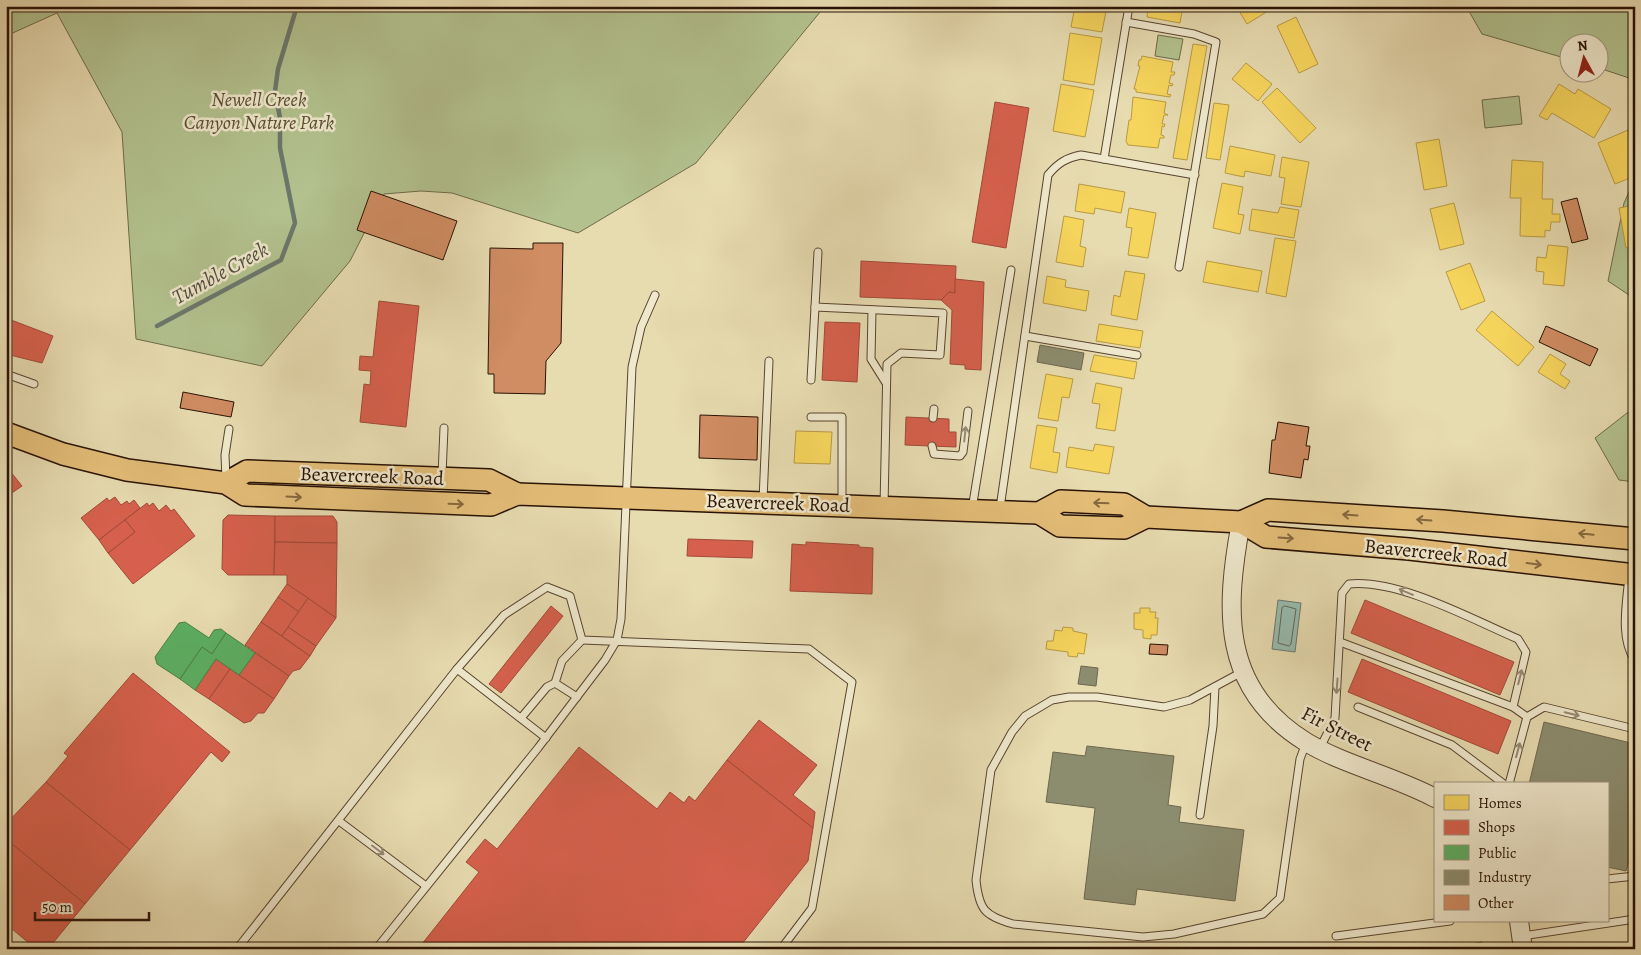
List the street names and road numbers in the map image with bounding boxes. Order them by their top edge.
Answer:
street label: Beavercreek Road [300,460,445,492]
street label: Beavercreek Road [706,487,851,519]
street label: Beavercreek Road [1363,532,1509,574]
street label: Fir Street [1297,700,1377,759]

